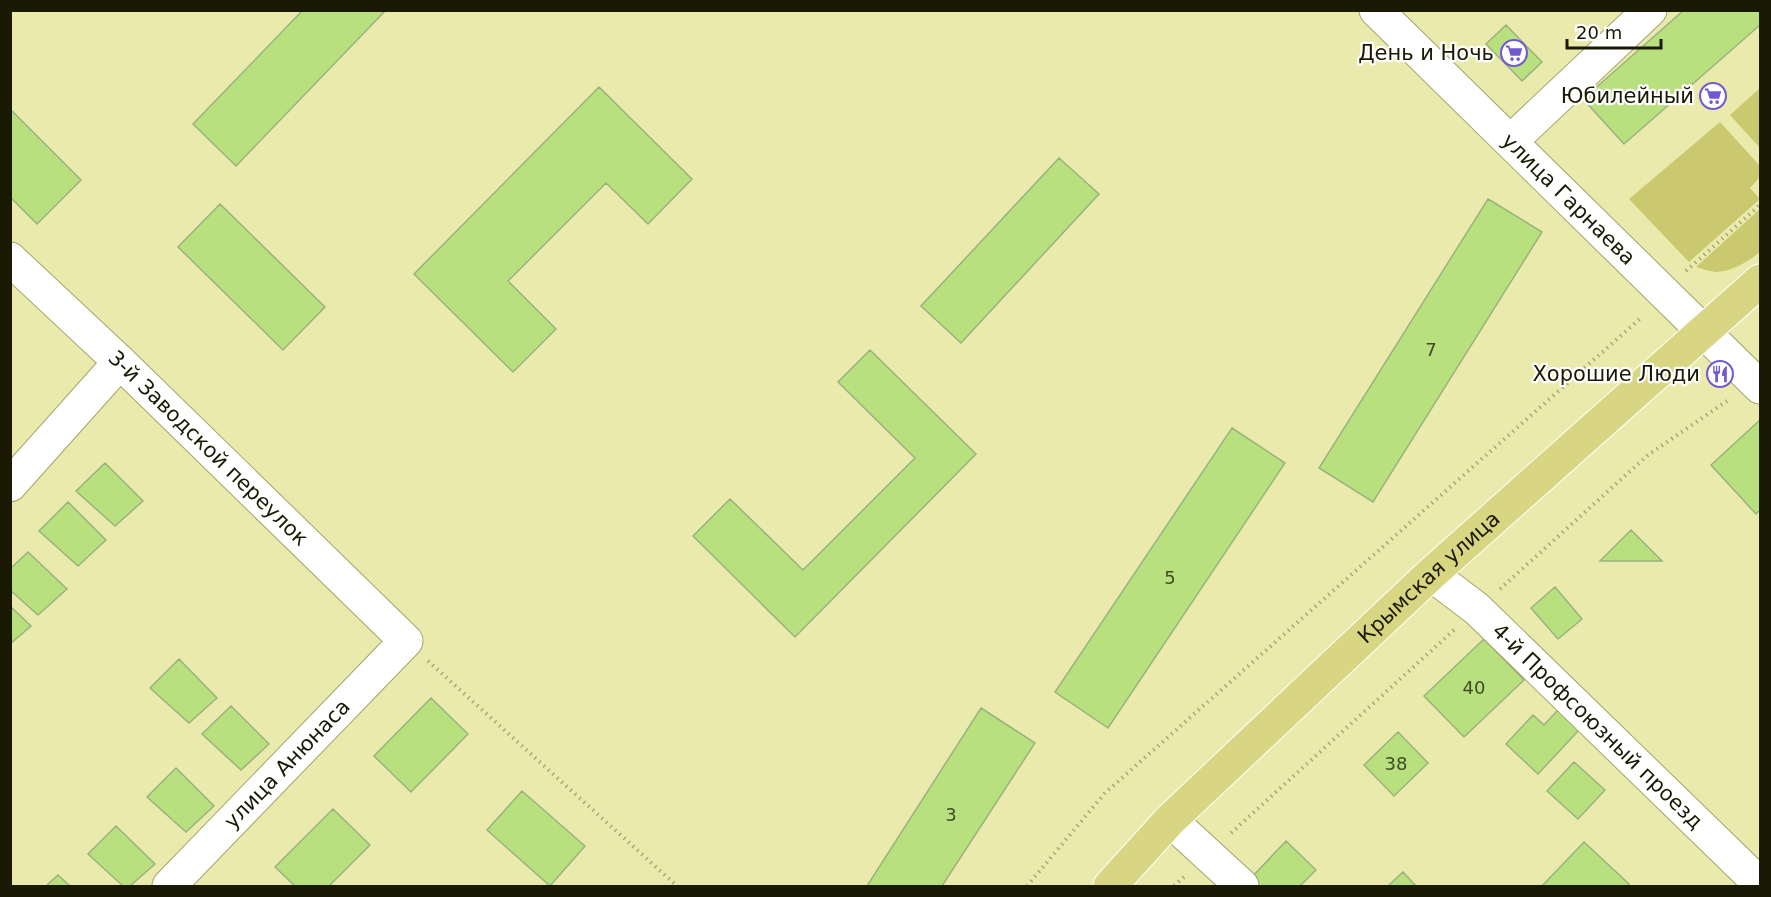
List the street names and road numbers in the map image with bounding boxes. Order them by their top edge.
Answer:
street label: улица Гарнаева [1497,129,1640,270]
street label: 3-й Заводской переулок [104,346,313,551]
street label: Крымская улица [1353,506,1505,648]
street label: 4-й Профсоюзный проезд [1488,619,1708,834]
street label: улица Анюнаса [219,694,355,834]

